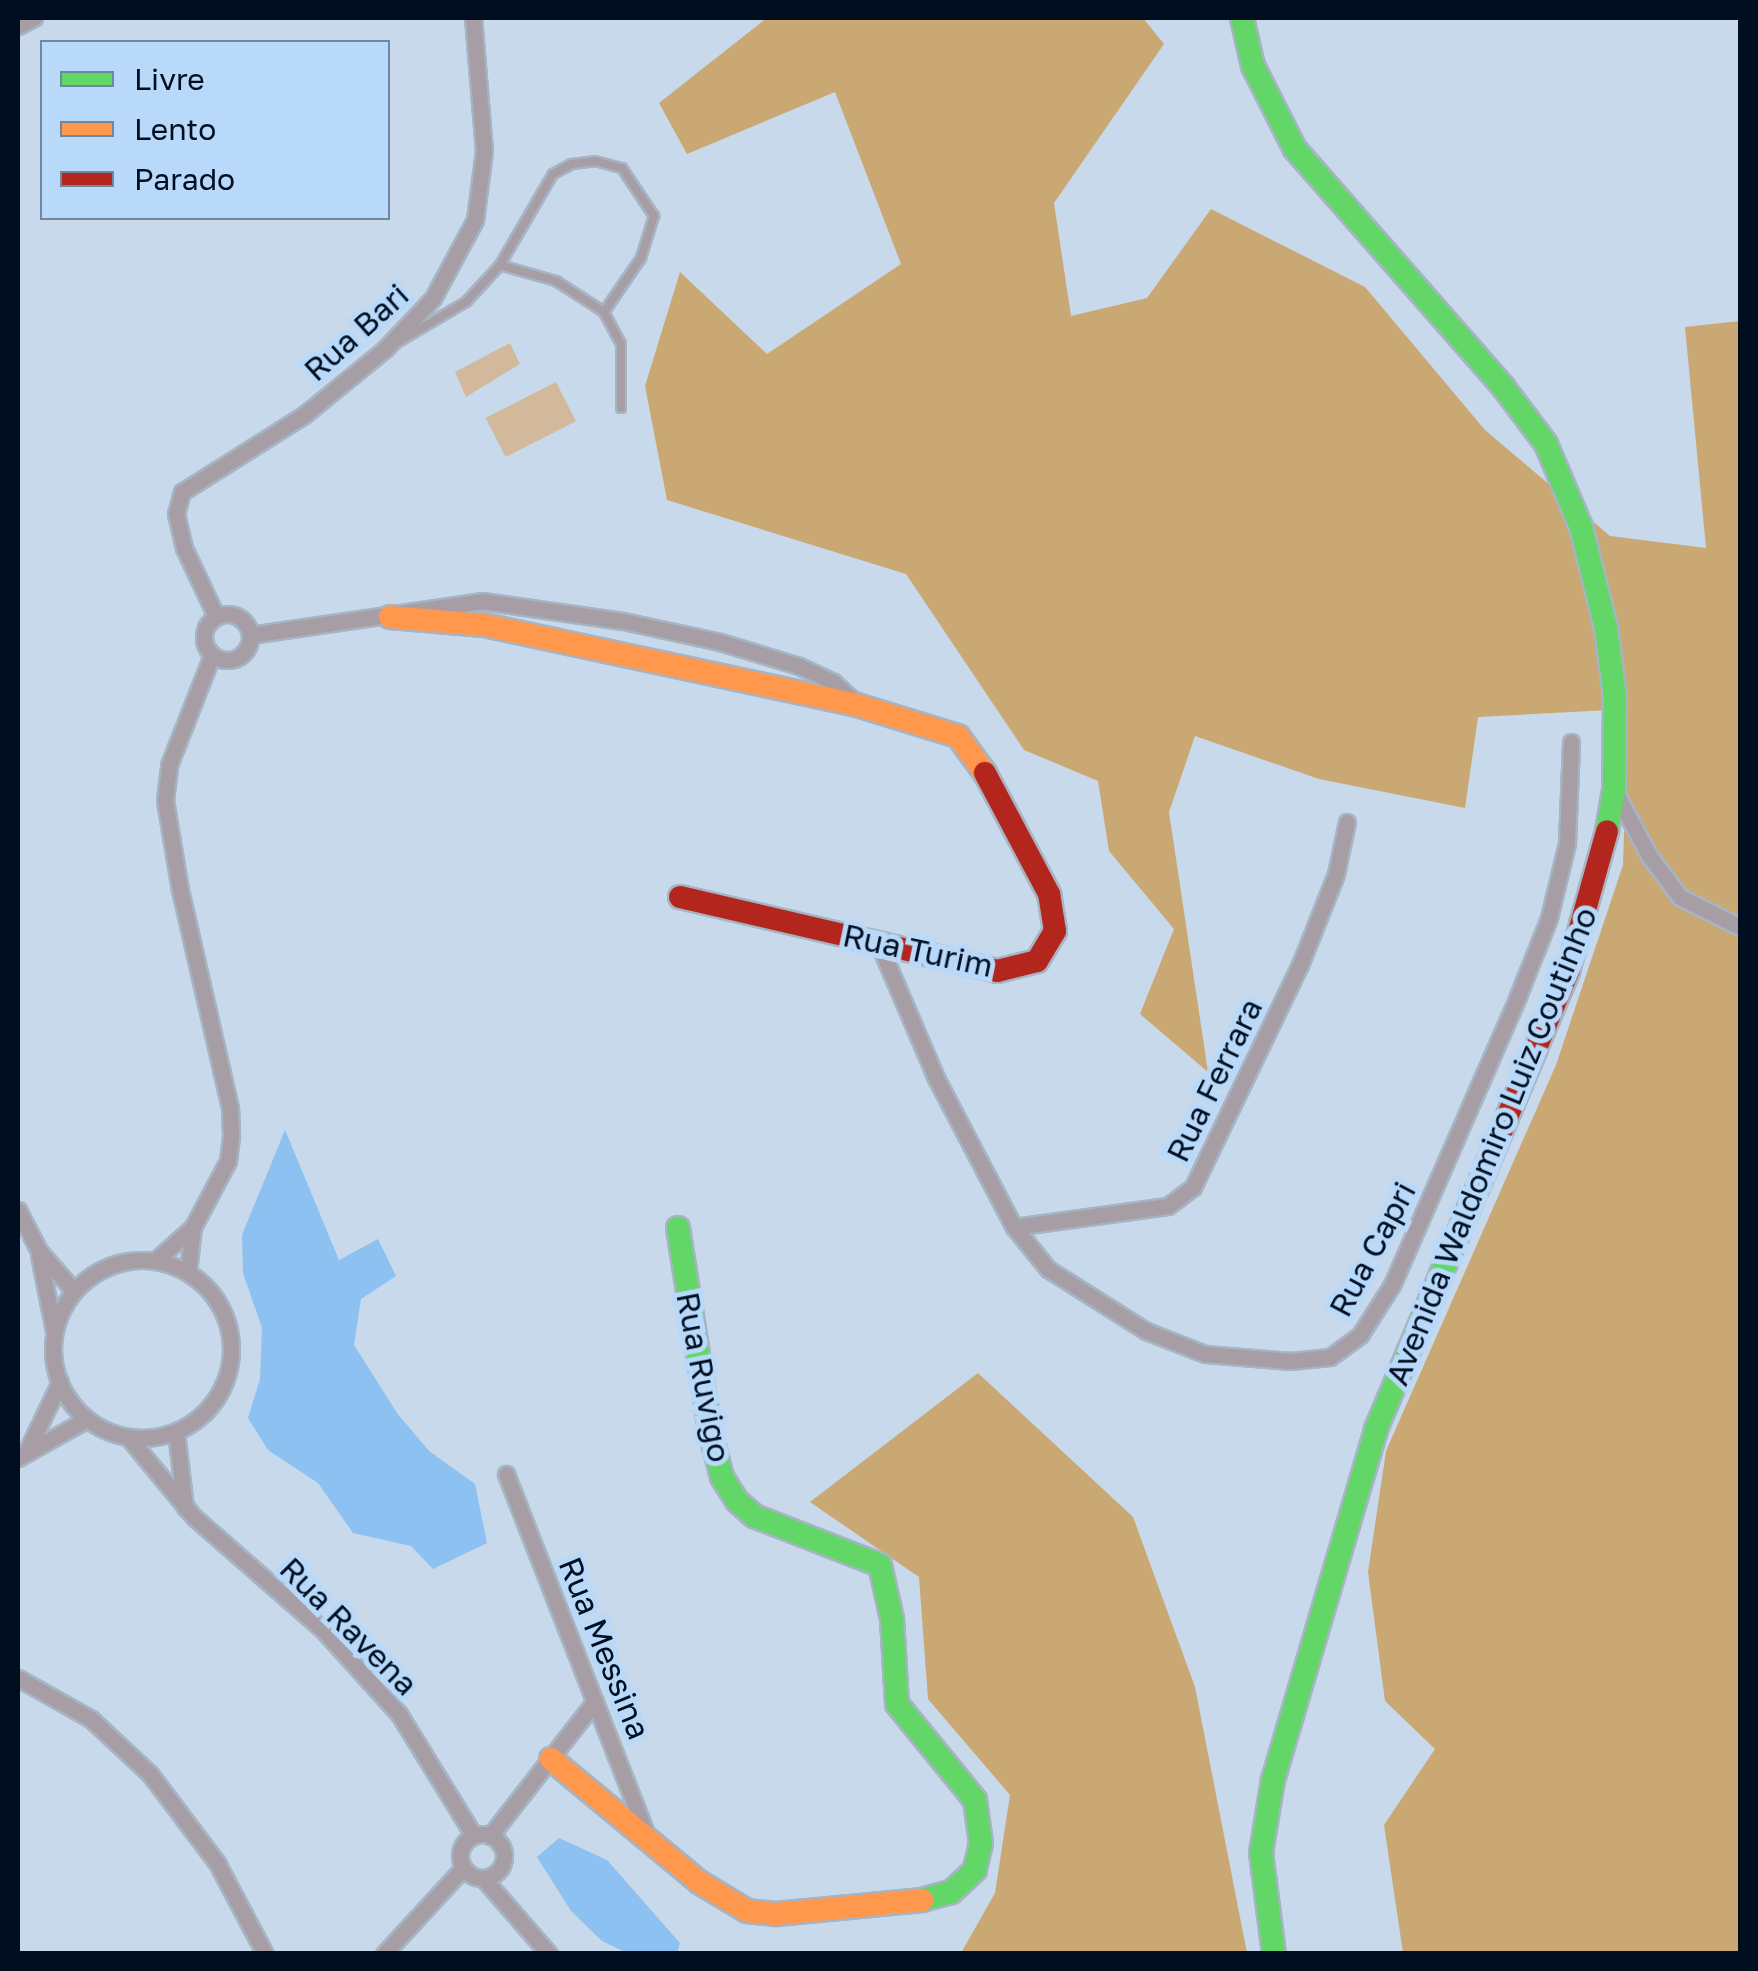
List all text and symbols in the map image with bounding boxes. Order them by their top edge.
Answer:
legend [40,40,390,220]
text: Livre [134,61,205,97]
text: Lento [134,111,216,147]
text: Parado [134,161,235,197]
street label: Rua Bari [296,275,416,389]
street label: Avenida Waldomiro Luiz Coutinho [1377,901,1605,1391]
street label: Rua Turim [840,915,996,985]
street label: Rua Ferrara [1158,992,1270,1168]
street label: Rua Capri [1321,1175,1423,1323]
street label: Rua Ruvigo [669,1289,739,1465]
street label: Rua Ravena [272,1549,426,1703]
street label: Rua Messina [551,1551,659,1745]

